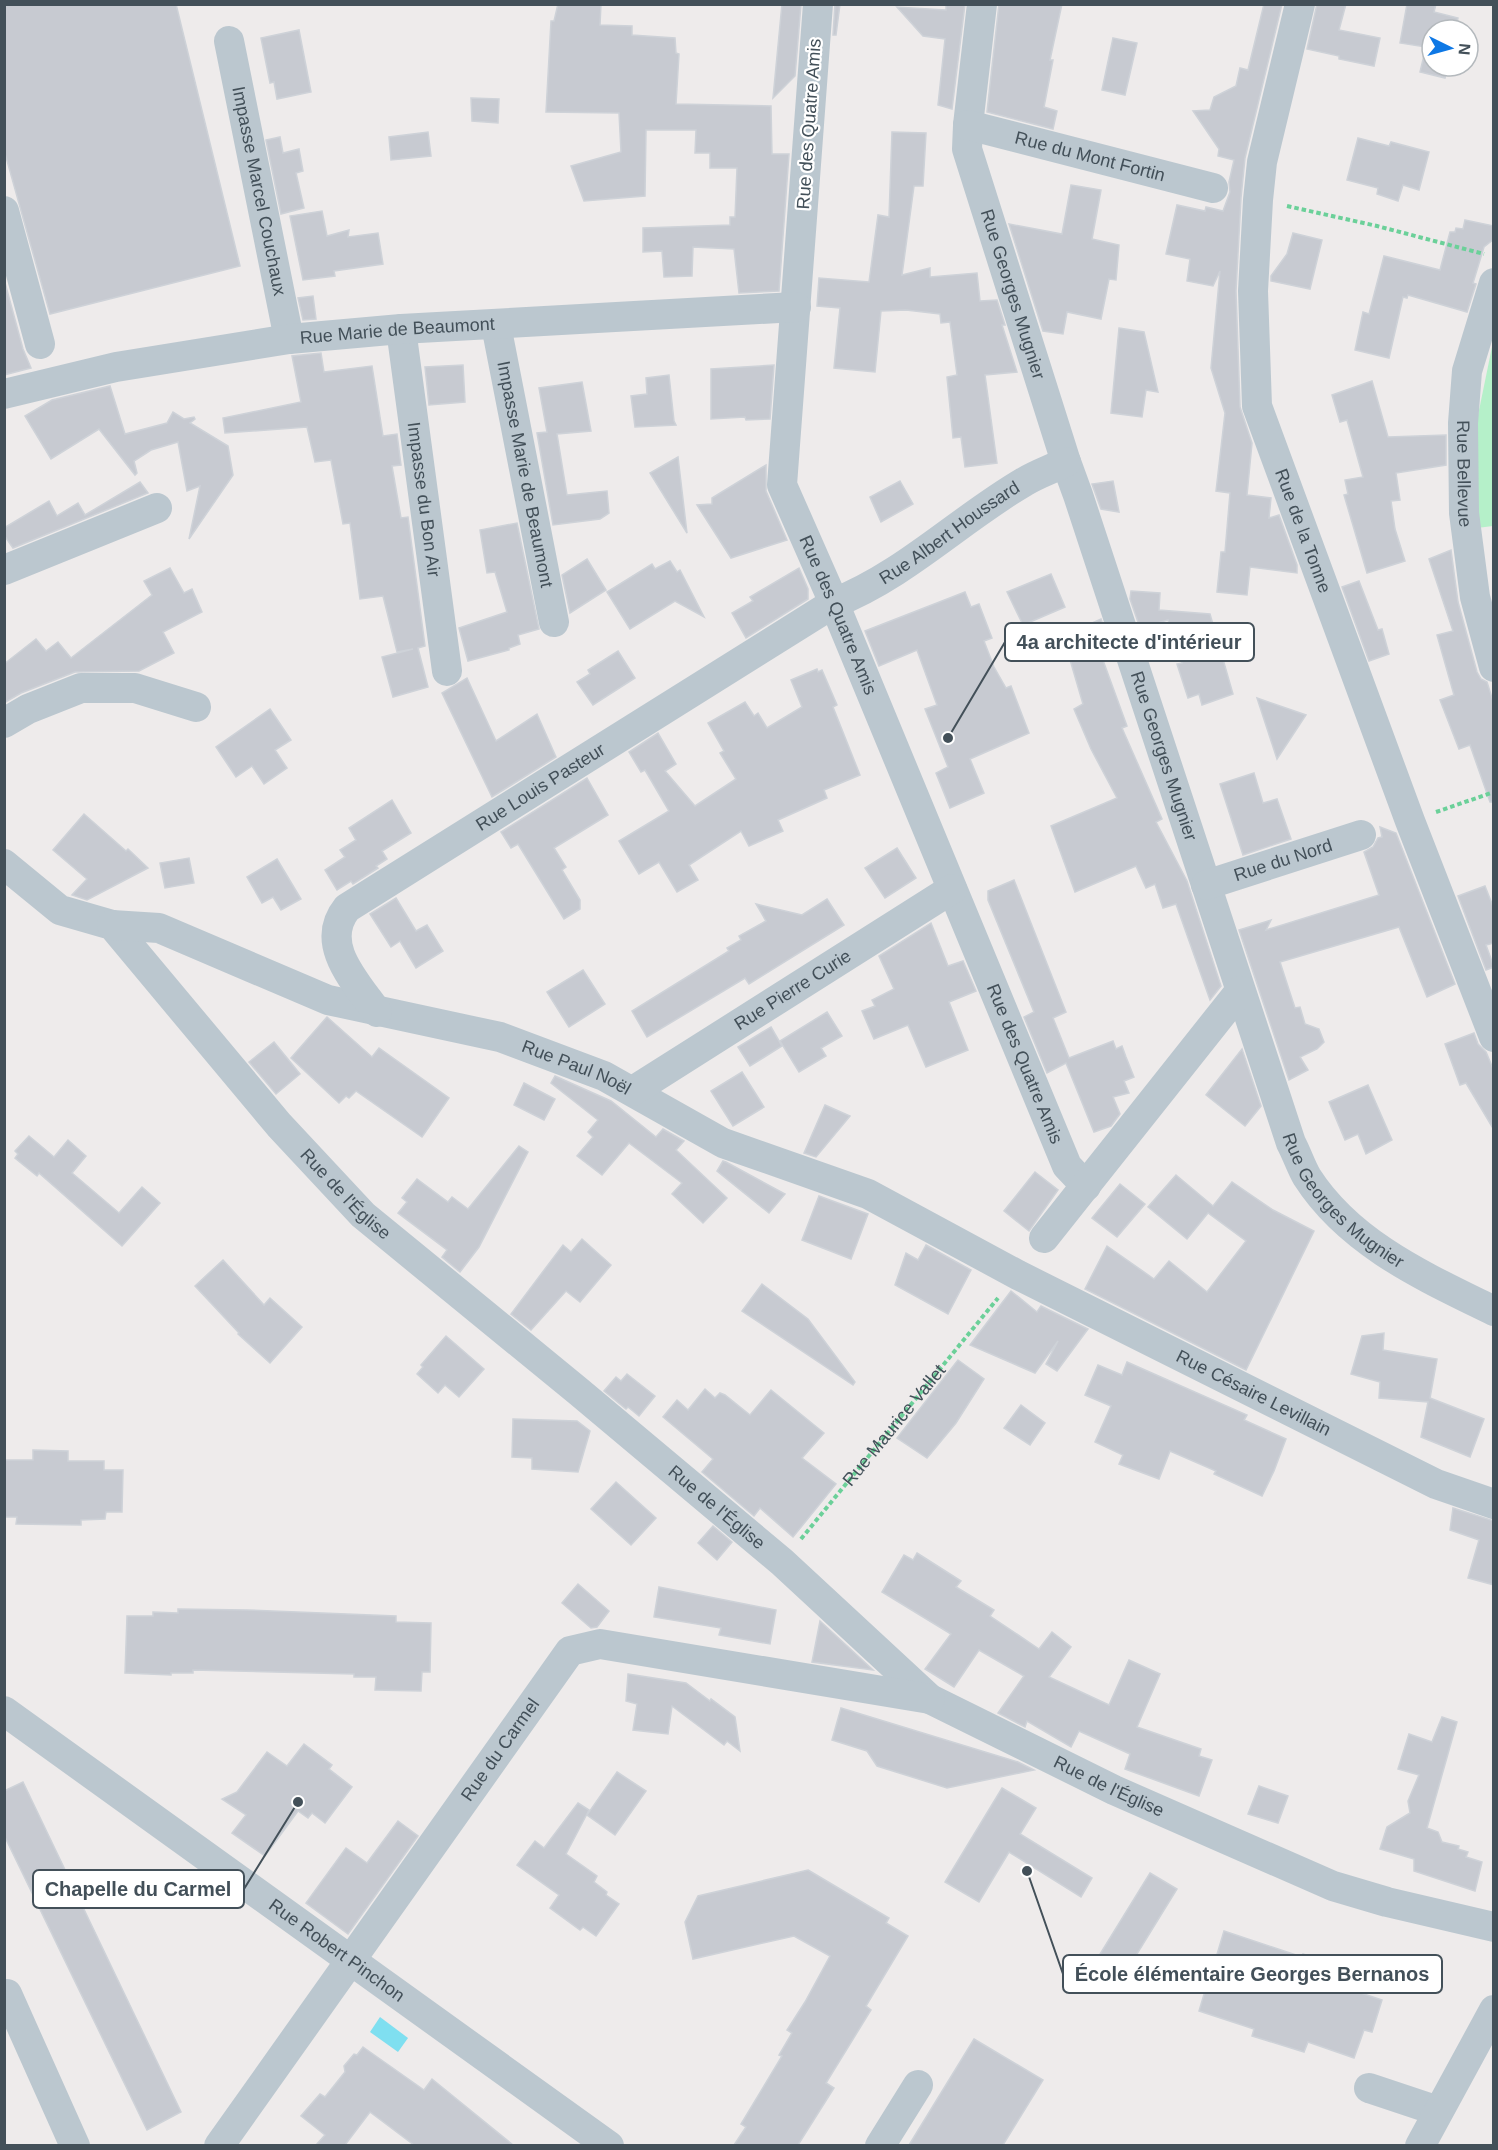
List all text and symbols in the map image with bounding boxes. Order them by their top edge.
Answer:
north arrow [1420,18,1480,78]
street label: Rue des Quatre Amis [793,38,825,210]
text: N [1455,43,1473,56]
street label: Impasse Marcel Couchaux [228,85,290,297]
street label: Rue du Mont Fortin [1013,127,1167,185]
street label: Rue Georges Mugnier [977,207,1049,382]
street label: Rue Marie de Beaumont [299,314,495,348]
street label: Impasse Marie de Beaumont [493,359,557,589]
street label: Rue Bellevue [1453,420,1476,529]
street label: Impasse du Bon Air [404,421,444,578]
street label: Rue de la Tonne [1271,466,1335,596]
street label: Rue Albert Houssard [876,477,1023,588]
street label: Rue des Quatre Amis [795,532,881,698]
callout: 4a architecte d'intérieur [1005,623,1254,661]
text: 4a architecte d'intérieur [1017,631,1242,653]
street label: Rue Georges Mugnier [1127,669,1201,843]
street label: Rue Louis Pasteur [472,739,608,835]
street label: Rue du Nord [1231,835,1335,885]
street label: Rue Pierre Curie [731,946,855,1034]
street label: Rue des Quatre Amis [983,981,1067,1147]
street label: Rue Paul Noël [519,1036,634,1099]
street label: Rue Georges Mugnier [1278,1130,1407,1272]
street label: Rue de l'Église [296,1145,395,1243]
street label: Rue Césaire Levillain [1173,1346,1334,1440]
street label: Rue Maurice Vallet [839,1360,950,1490]
street label: Rue de l'Église [664,1461,769,1553]
street label: Rue du Carmel [457,1694,543,1805]
street label: Rue de l'Église [1050,1752,1167,1821]
callout: Chapelle du Carmel [33,1870,244,1908]
text: Chapelle du Carmel [45,1878,231,1900]
street label: Rue Robert Pinchon [265,1895,409,2006]
callout: École élémentaire Georges Bernanos [1063,1955,1442,1993]
text: École élémentaire Georges Bernanos [1075,1963,1429,1985]

